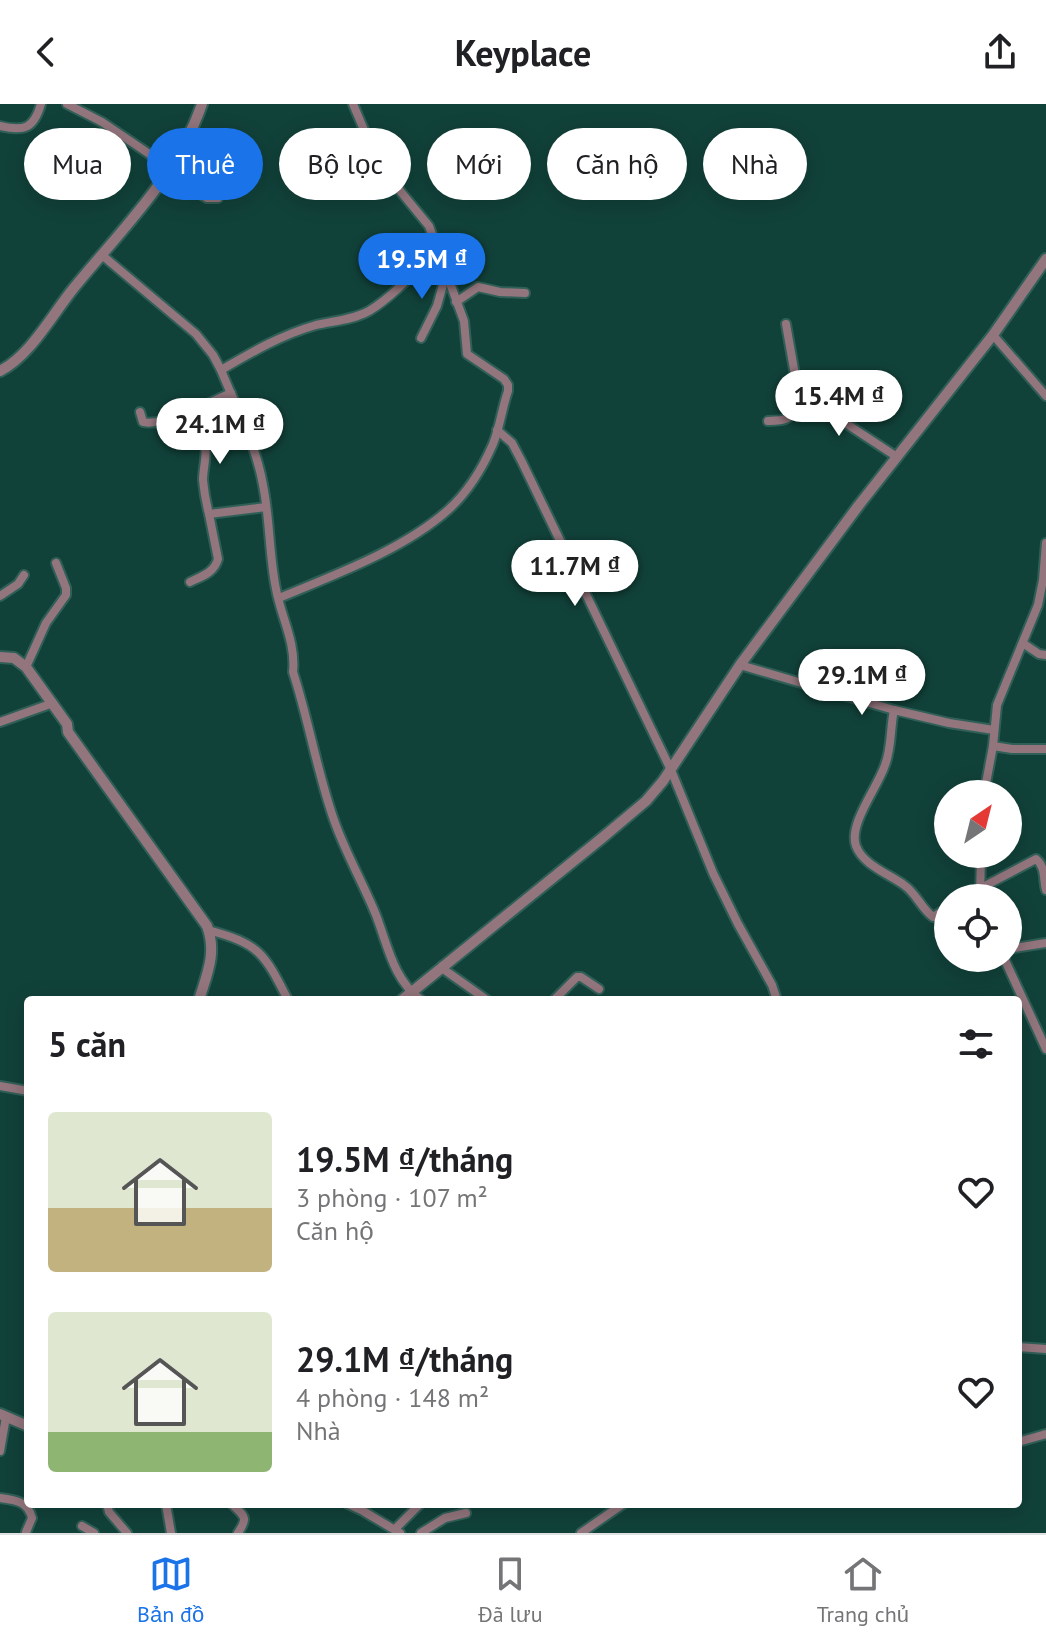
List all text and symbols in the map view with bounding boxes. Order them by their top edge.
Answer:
text: Keyplace [455,29,591,76]
icon: back [24,30,68,74]
icon: share [978,30,1022,74]
chip: Mua [24,128,131,200]
chip: Thuê [147,128,263,200]
chip: Bộ lọc [279,128,411,200]
chip: Mới [427,128,531,200]
chip: Căn hộ [547,128,687,200]
chip: Nhà [703,128,807,200]
pin: 19.5M ₫ [348,233,496,301]
text: 19.5M ₫ [376,242,468,275]
pin: 15.4M ₫ [765,370,913,438]
text: 15.4M ₫ [793,379,885,412]
pin: 24.1M ₫ [146,398,294,466]
text: 24.1M ₫ [174,407,266,440]
pin: 11.7M ₫ [501,540,649,608]
text: 11.7M ₫ [529,549,621,582]
pin: 29.1M ₫ [788,649,936,717]
text: 29.1M ₫ [816,658,908,691]
north arrow [934,780,1022,868]
map controls [934,780,1022,972]
button: locate [934,884,1022,972]
text: 5 căn [48,1022,126,1066]
icon: filters [954,1022,998,1066]
text: 19.5M ₫/tháng [296,1137,513,1181]
icon: home [112,1144,208,1240]
icon: heart [954,1170,998,1214]
text: 3 phòng · 107 m² [296,1181,488,1214]
text: Căn hộ [296,1214,374,1247]
text: 29.1M ₫/tháng [296,1337,513,1381]
icon: home [112,1344,208,1440]
icon: heart [954,1370,998,1414]
text: 4 phòng · 148 m² [296,1381,489,1414]
text: Nhà [296,1414,341,1447]
tab: Bản đồ [137,1552,204,1628]
tab: Đã lưu [478,1552,543,1628]
tab: Trang chủ [817,1552,909,1628]

